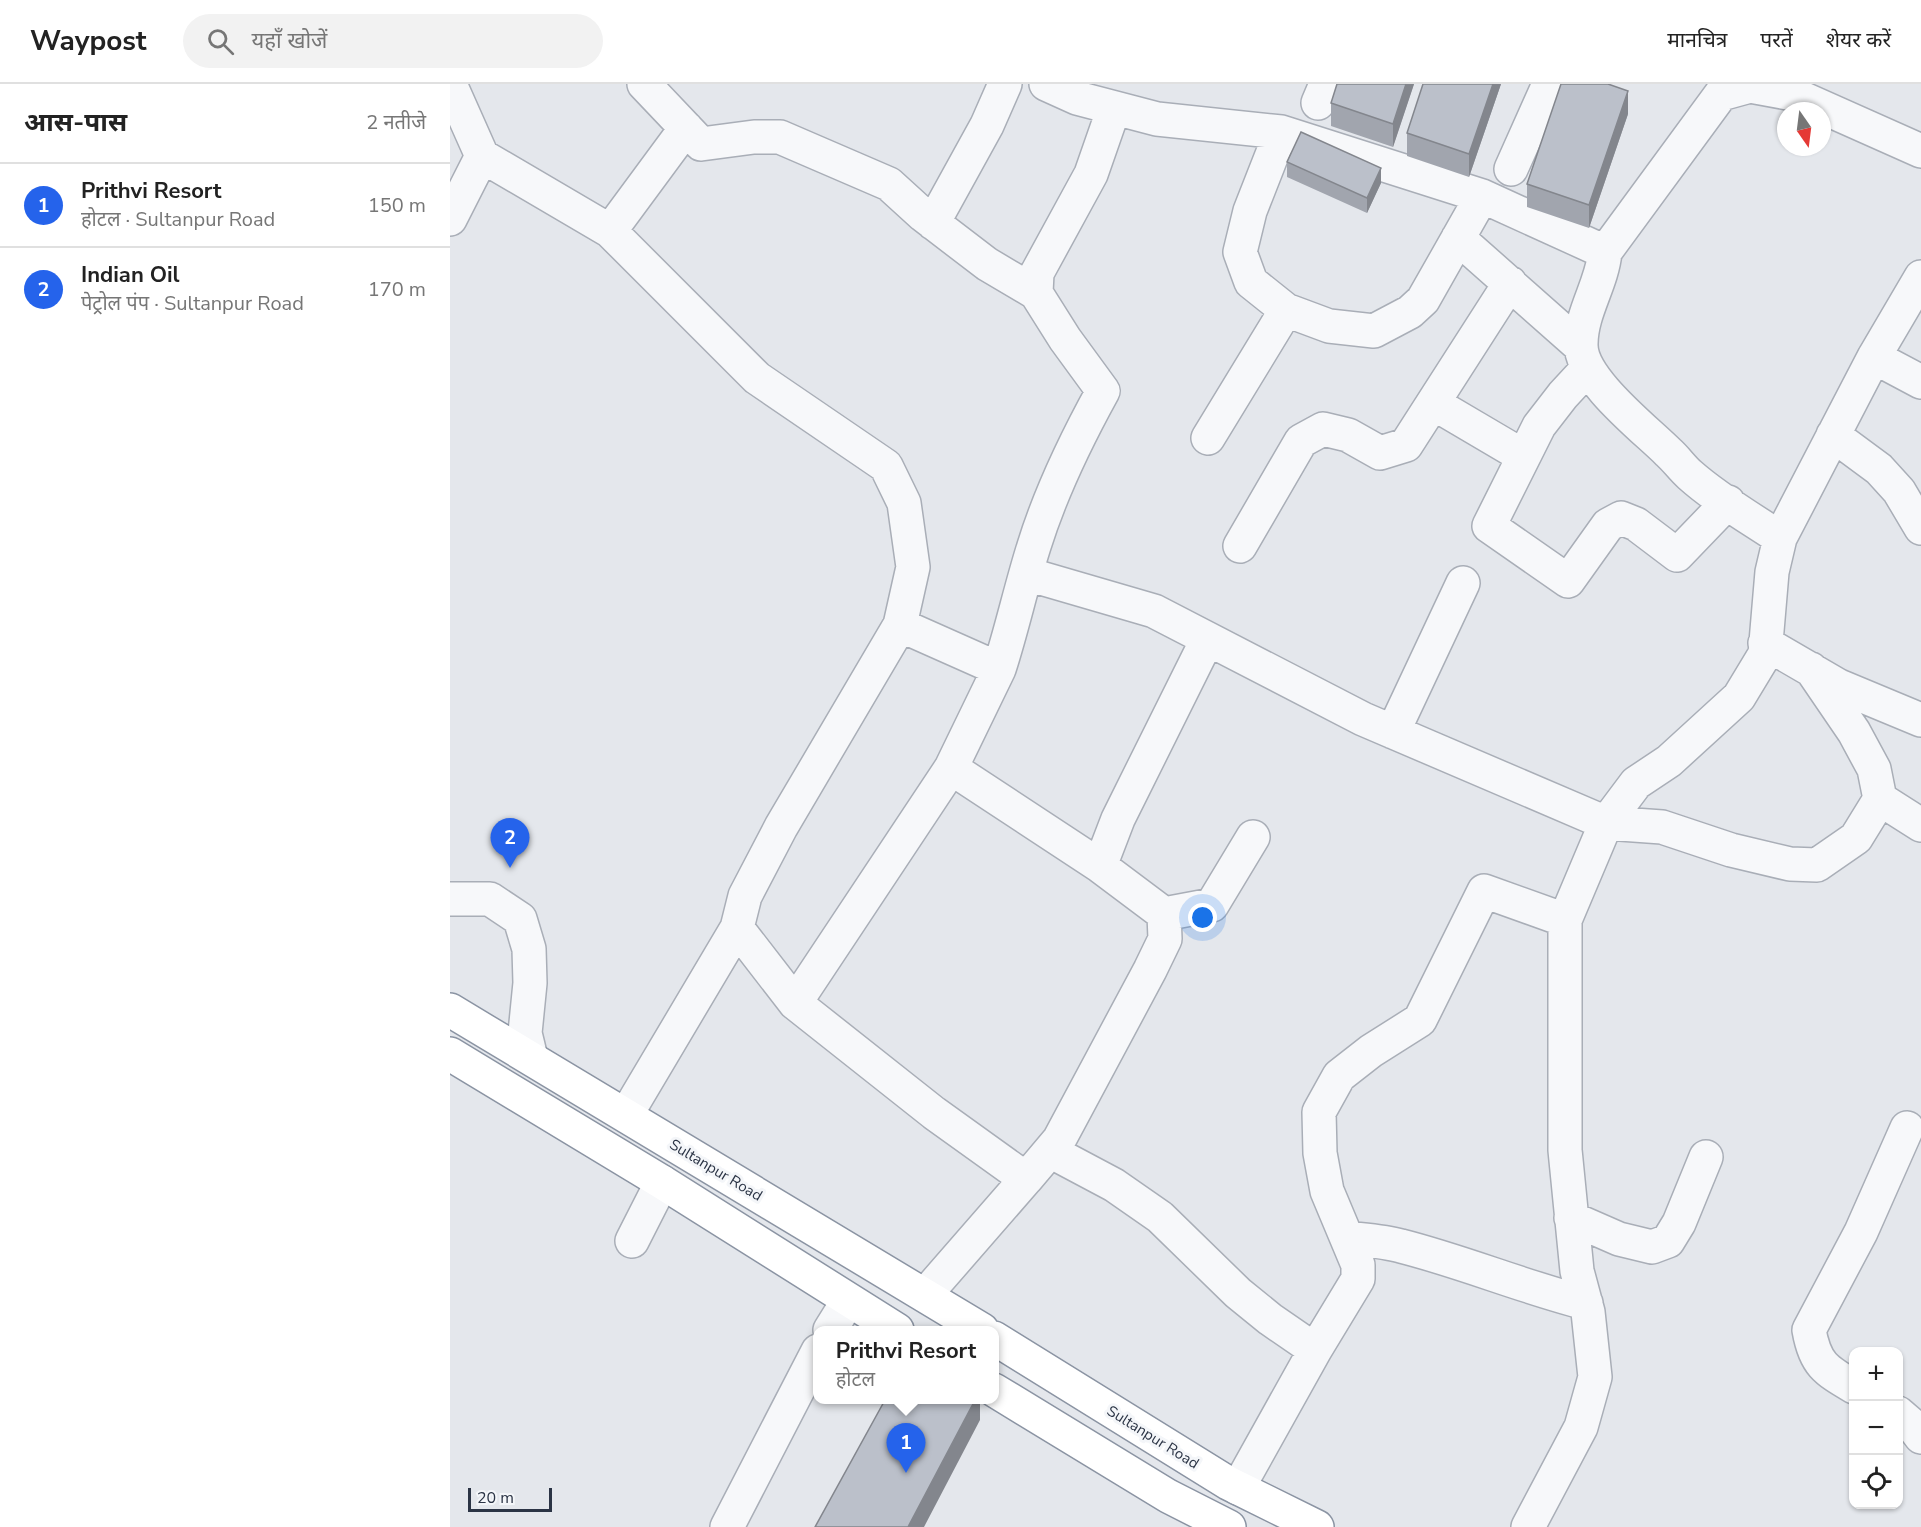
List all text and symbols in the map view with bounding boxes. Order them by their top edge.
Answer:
search box [183,14,603,68]
text: Waypost [30,22,147,60]
icon: search [204,25,237,58]
text: यहाँ खोजें [252,26,327,56]
text: मानचित्र [1667,26,1727,54]
text: परतें [1760,26,1793,54]
text: शेयर करें [1826,26,1891,54]
north arrow [1777,102,1831,156]
text: आस-पास [24,105,127,140]
text: 2 नतीजे [366,109,426,136]
text: Prithvi Resort [81,176,222,206]
text: 1 [38,192,50,219]
text: 150 m [368,192,426,219]
text: होटल · Sultanpur Road [81,206,275,233]
text: Indian Oil [81,260,180,290]
text: 2 [38,276,50,303]
text: 170 m [368,276,426,303]
text: पेट्रोल पंप · Sultanpur Road [81,290,304,317]
pin: 2 [490,818,530,868]
your location [1188,903,1217,932]
street label: Sultanpur Road [666,1134,766,1206]
popup [813,1326,999,1404]
text: Prithvi Resort [836,1336,976,1366]
map controls [1849,1347,1903,1509]
button: + [1849,1347,1903,1401]
text: होटल [836,1366,875,1393]
street label: Sultanpur Road [1103,1401,1203,1473]
button: − [1849,1401,1903,1455]
pin: 1 [886,1424,926,1473]
button: locate [1849,1455,1903,1509]
scale bar [468,1485,552,1512]
text: 20 m [477,1487,514,1509]

